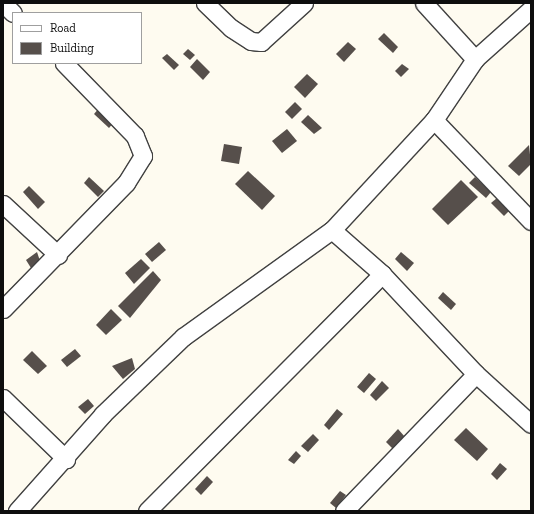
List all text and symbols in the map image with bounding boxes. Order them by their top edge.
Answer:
legend [12,12,142,64]
text: Road [50,21,76,35]
text: Building [50,41,94,55]

